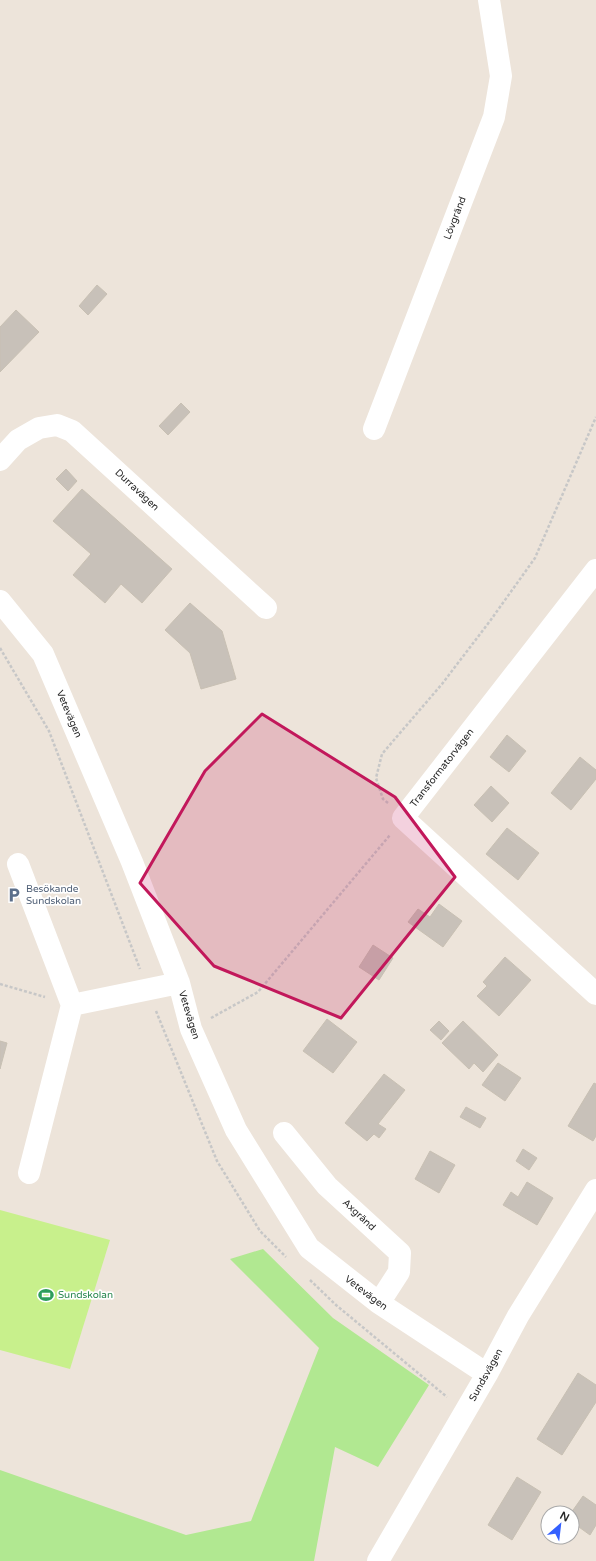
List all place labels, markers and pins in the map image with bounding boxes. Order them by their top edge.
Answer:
place label: Besökande Sundskolan [26,883,81,907]
parking icon: Besökande Sundskolan [5,886,23,904]
sports icon: Sundskolan [37,1286,55,1304]
place label: Sundskolan [58,1289,113,1301]

